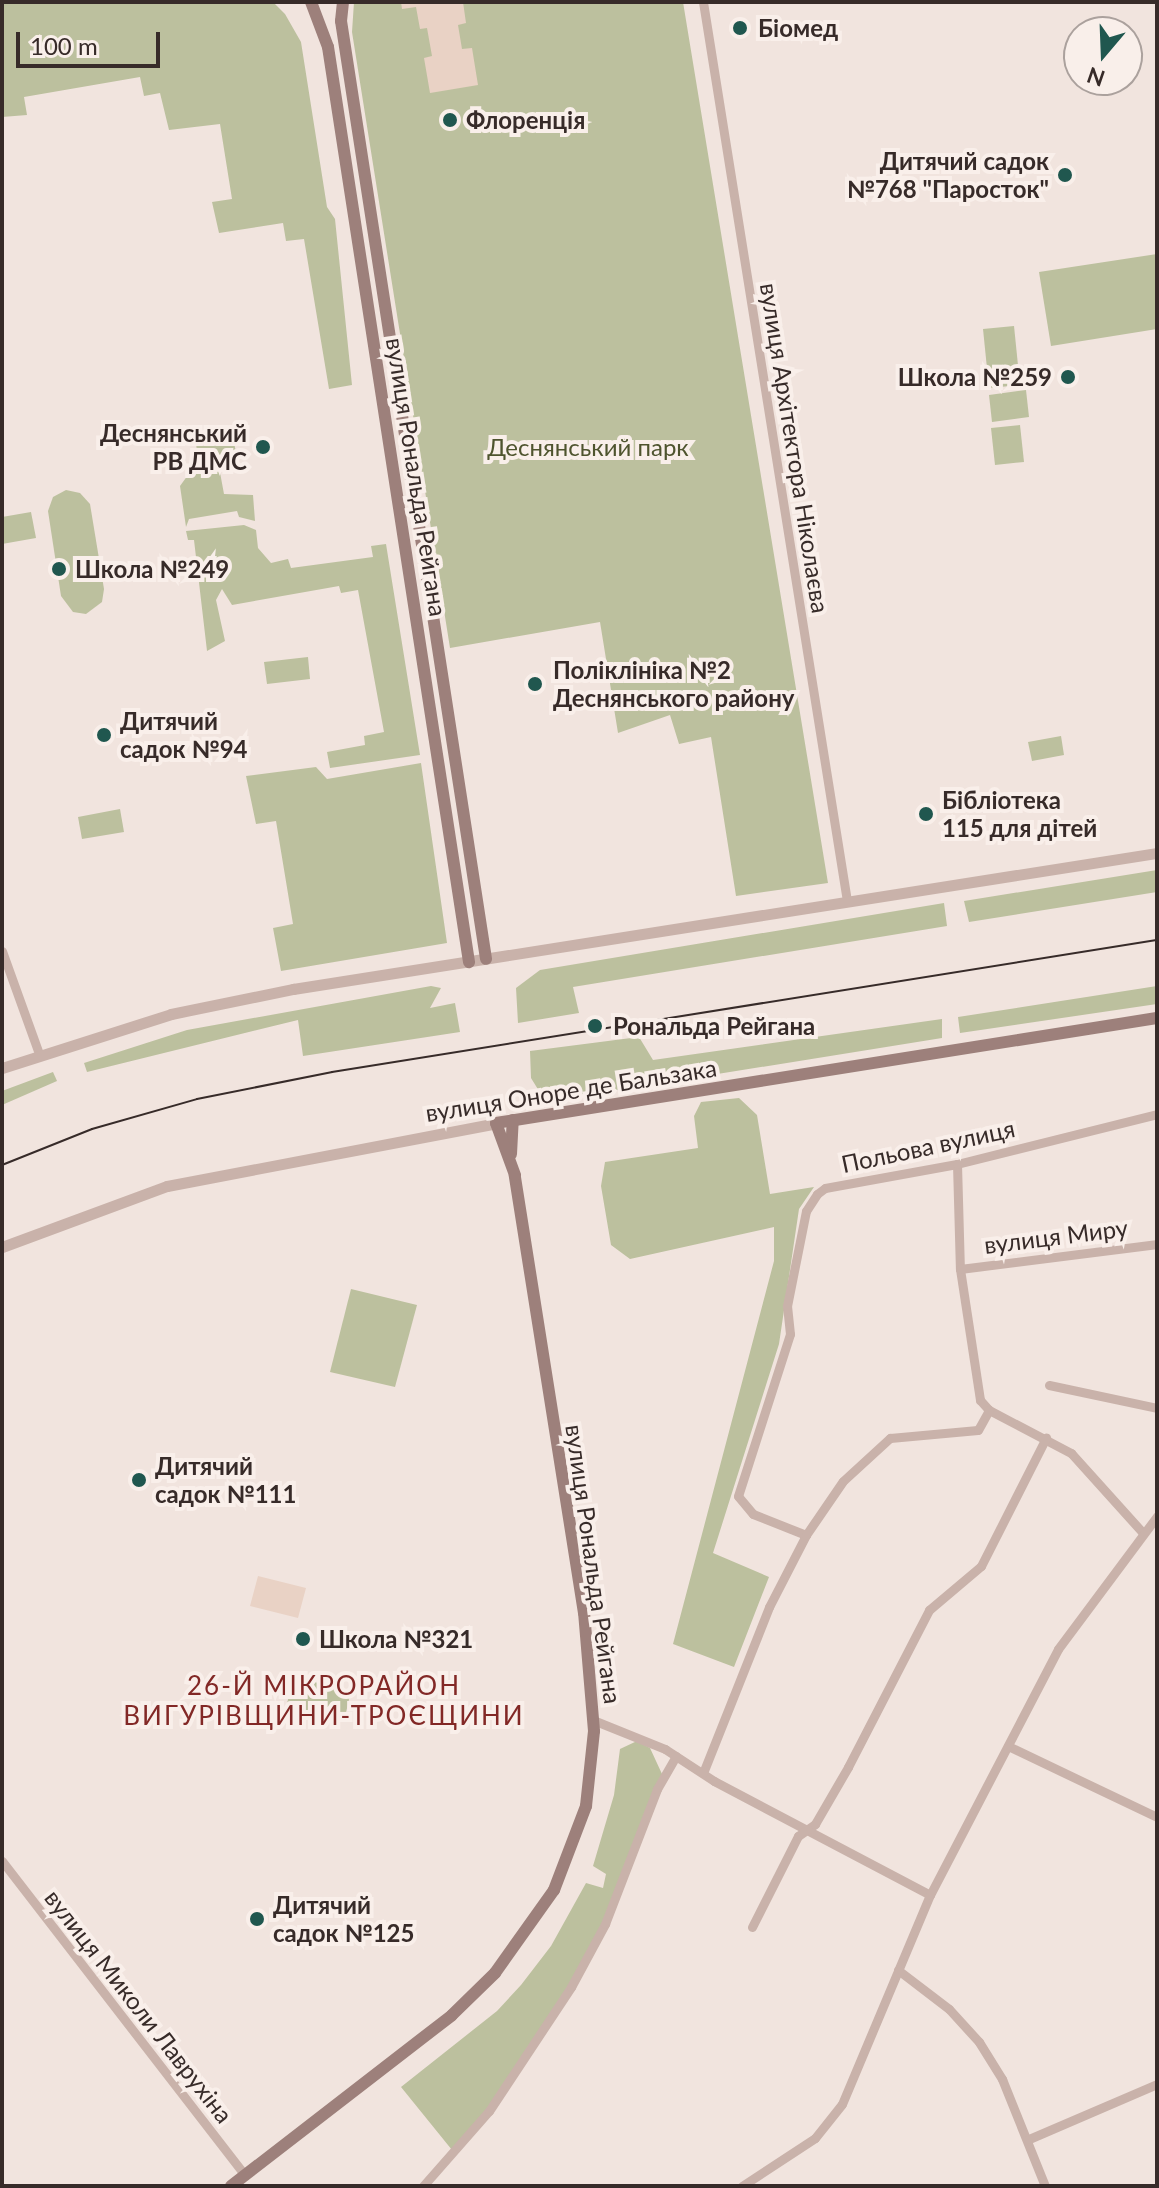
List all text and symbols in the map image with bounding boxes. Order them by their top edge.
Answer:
place label: Біомед [758,14,838,42]
scale bar [20,16,164,66]
north arrow [1063,16,1143,96]
marker: Біомед [729,17,751,39]
text: 100 m [30,31,98,60]
text: N [1083,62,1108,93]
place label: Флоренція [466,106,585,134]
marker: Флоренція [441,111,459,129]
place label: Дитячий садок №768 "Паросток" [847,147,1049,203]
marker: Дитячий садок №768 "Паросток" [1056,166,1074,184]
street label: вулиця Архітектора Ніколаєва [755,281,835,615]
street label: вулиця Рональда Рейгана [381,336,453,618]
place label: Школа №259 [898,363,1052,391]
marker: Школа №259 [1059,368,1077,386]
place label: Деснянський РВ ДМС [100,419,247,475]
park label: Деснянський парк [487,433,689,461]
marker: Деснянський РВ ДМС [254,438,272,456]
place label: Школа №249 [75,555,229,583]
marker: Школа №249 [50,560,68,578]
place label: Поліклініка №2 Деснянського району [553,656,794,712]
marker: Поліклініка №2 Деснянського району [524,673,546,695]
place label: Дитячий садок №94 [120,707,247,763]
marker: Дитячий садок №94 [95,726,113,744]
place label: Бібліотека 115 для дітей [942,786,1097,842]
marker: Бібліотека 115 для дітей [917,805,935,823]
place label: Рональда Рейгана [613,1012,815,1040]
marker: Рональда Рейгана [584,1015,606,1037]
street label: вулиця Оноре де Бальзака [423,1053,719,1127]
street label: Польова вулиця [839,1114,1017,1178]
street label: вулиця Миру [982,1213,1130,1259]
street label: вулиця Рональда Рейгана [560,1422,628,1706]
place label: Дитячий садок №111 [155,1452,296,1508]
marker: Дитячий садок №111 [130,1471,148,1489]
place label: Школа №321 [319,1625,473,1653]
marker: Школа №321 [294,1630,312,1648]
district label: 26-Й МІКРОРАЙОН ВИГУРІВЩИНИ-ТРОЄЩИНИ [123,1670,525,1732]
street label: вулиця Миколи Лаврухіна [39,1884,239,2128]
place label: Дитячий садок №125 [273,1891,414,1947]
marker: Дитячий садок №125 [248,1910,266,1928]

